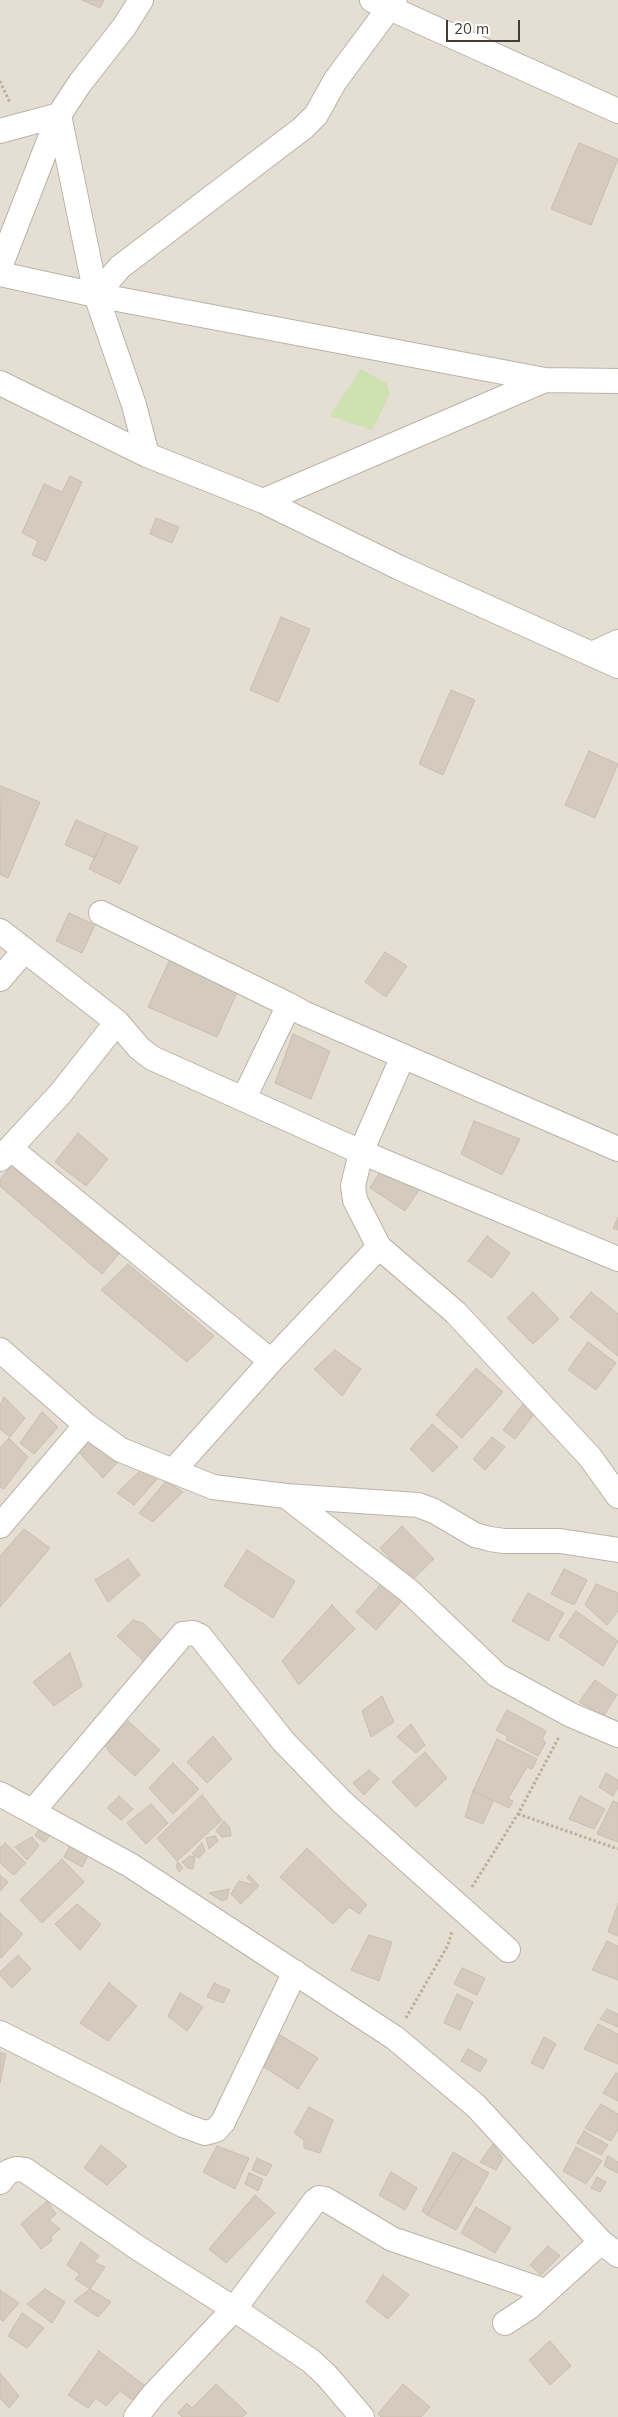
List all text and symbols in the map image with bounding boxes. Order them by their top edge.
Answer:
scale bar [448,10,522,42]
text: 20 m [454,19,489,38]

